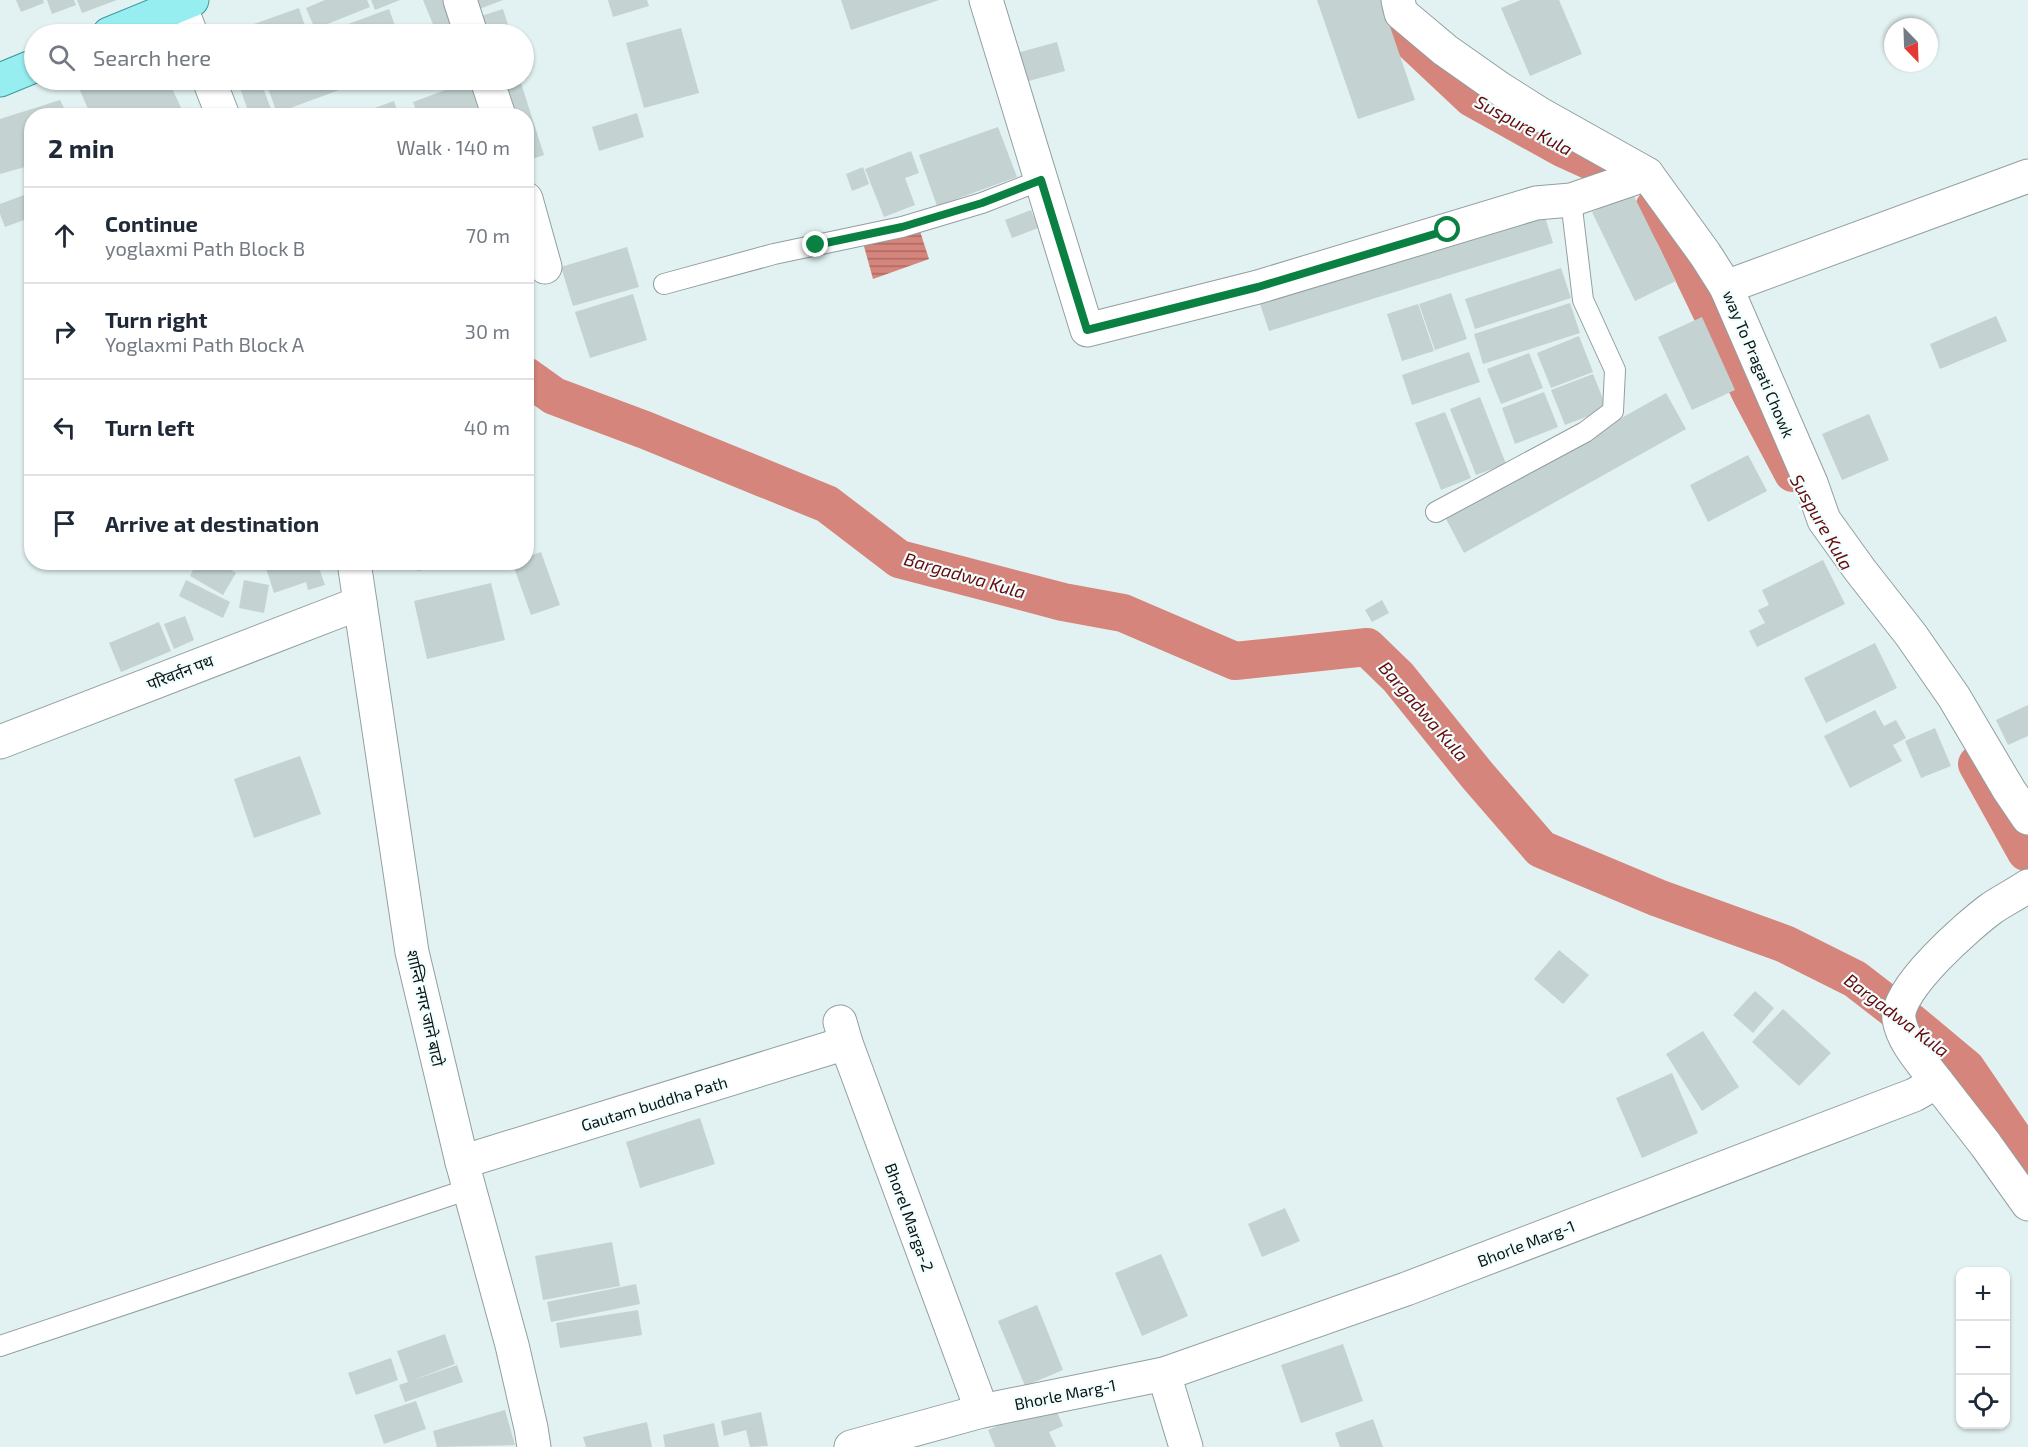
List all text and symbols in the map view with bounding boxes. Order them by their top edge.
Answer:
north arrow [1884,18,1938,72]
search box [24,24,534,90]
icon: search [45,41,78,74]
text: Search here [93,44,211,70]
water label: Suspure Kula [1472,90,1576,160]
text: 2 min [48,132,114,163]
text: Walk · 140 m [396,135,510,159]
text: Continue [105,210,198,236]
route start [1434,216,1460,242]
icon: ahead [48,219,81,252]
text: 70 m [466,223,510,247]
route end [802,231,828,257]
text: yoglaxmi Path Block B [105,236,305,260]
street label: way To Pragati Chowk [1719,288,1799,440]
text: Turn right [105,306,207,332]
icon: right [48,315,81,348]
text: 30 m [465,319,510,343]
text: Yoglaxmi Path Block A [105,332,304,356]
icon: left [48,411,81,444]
text: Turn left [105,414,194,440]
text: 40 m [464,415,510,439]
water label: Suspure Kula [1786,470,1858,574]
icon: arrive [48,507,81,540]
text: Arrive at destination [105,510,319,536]
water label: Bargadwa Kula [902,547,1028,603]
street label: परिवर्तन पथ [144,650,217,693]
water label: Bargadwa Kula [1375,656,1473,766]
street label: शान्ति नगर जाने बाटो [403,948,449,1069]
water label: Bargadwa Kula [1840,968,1954,1062]
street label: Gautam buddha Path [578,1072,730,1134]
street label: Bhorel Marga-2 [882,1160,938,1274]
street label: Bhorle Marg-1 [1475,1216,1577,1270]
map controls [1956,1267,2010,1429]
button: + [1956,1267,2010,1321]
button: − [1956,1321,2010,1375]
street label: Bhorle Marg-1 [1013,1375,1117,1413]
button: locate [1956,1375,2010,1429]

